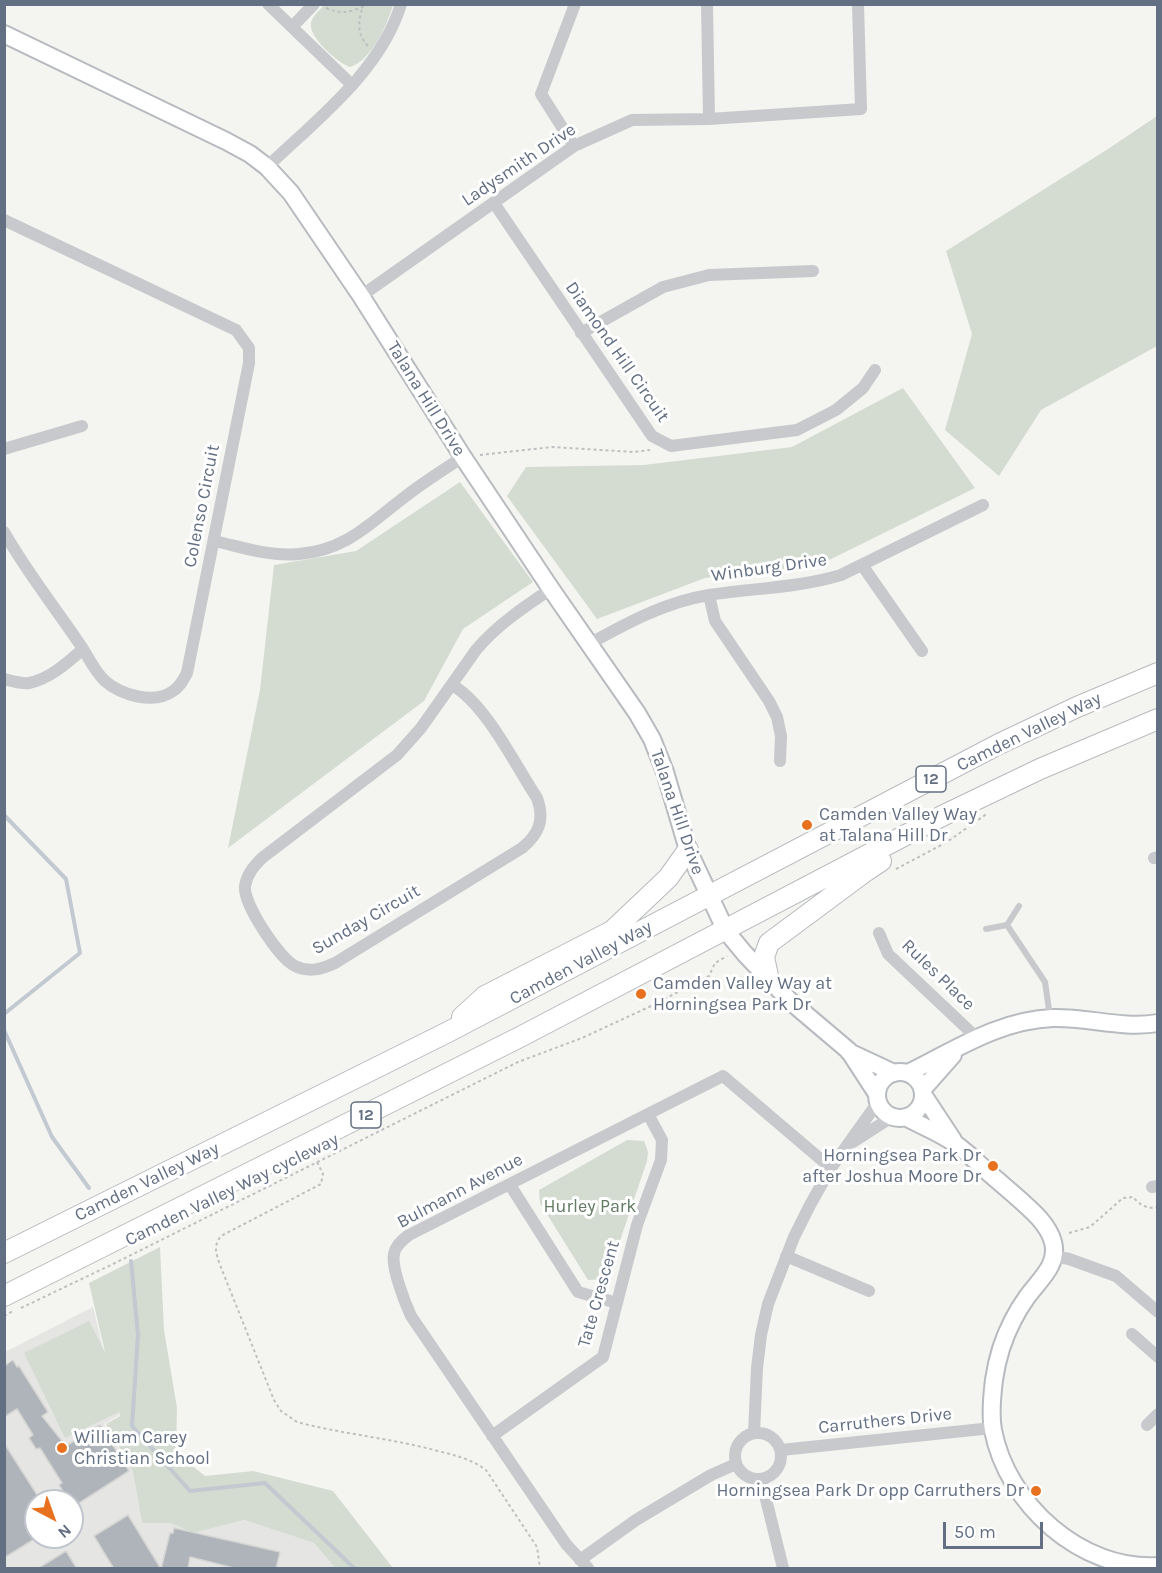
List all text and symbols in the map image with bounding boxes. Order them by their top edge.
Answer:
street label: Ladysmith Drive [458,119,580,211]
street label: Diamond Hill Circuit [560,278,674,426]
street label: Talana Hill Drive [382,338,470,460]
street label: Colenso Circuit [179,443,225,569]
street label: Winburg Drive [710,549,828,587]
street label: Camden Valley Way [953,688,1105,776]
street label: Talana Hill Drive [645,746,709,878]
road number: 12 [916,766,946,792]
place label: Camden Valley Way at Talana Hill Dr [819,804,977,846]
marker: Camden Valley Way at Talana Hill Dr [800,818,814,832]
street label: Sunday Circuit [308,880,424,960]
street label: Camden Valley Way [506,916,656,1010]
street label: Rules Place [897,935,979,1015]
place label: Camden Valley Way at Horningsea Park Dr [653,973,832,1016]
marker: Camden Valley Way at Horningsea Park Dr [634,987,648,1001]
road number: 12 [351,1102,381,1128]
street label: Camden Valley Way cycleway [122,1129,342,1251]
street label: Camden Valley Way [71,1138,223,1226]
place label: Horningsea Park Dr after Joshua Moore Dr [802,1145,981,1188]
street label: Bulmann Avenue [394,1149,526,1233]
marker: Horningsea Park Dr after Joshua Moore Dr [986,1159,1000,1173]
park label: Hurley Park [544,1196,636,1218]
street label: Tate Crescent [573,1238,625,1350]
street label: Carruthers Drive [817,1403,953,1439]
place label: William Carey Christian School [74,1427,210,1470]
marker: William Carey Christian School [55,1441,69,1455]
place label: Horningsea Park Dr opp Carruthers Dr [717,1480,1024,1502]
marker: Horningsea Park Dr opp Carruthers Dr [1029,1484,1043,1498]
north arrow [24,1489,84,1549]
scale bar [946,1510,1046,1548]
text: N [54,1521,75,1542]
text: 50 m [954,1521,996,1543]

